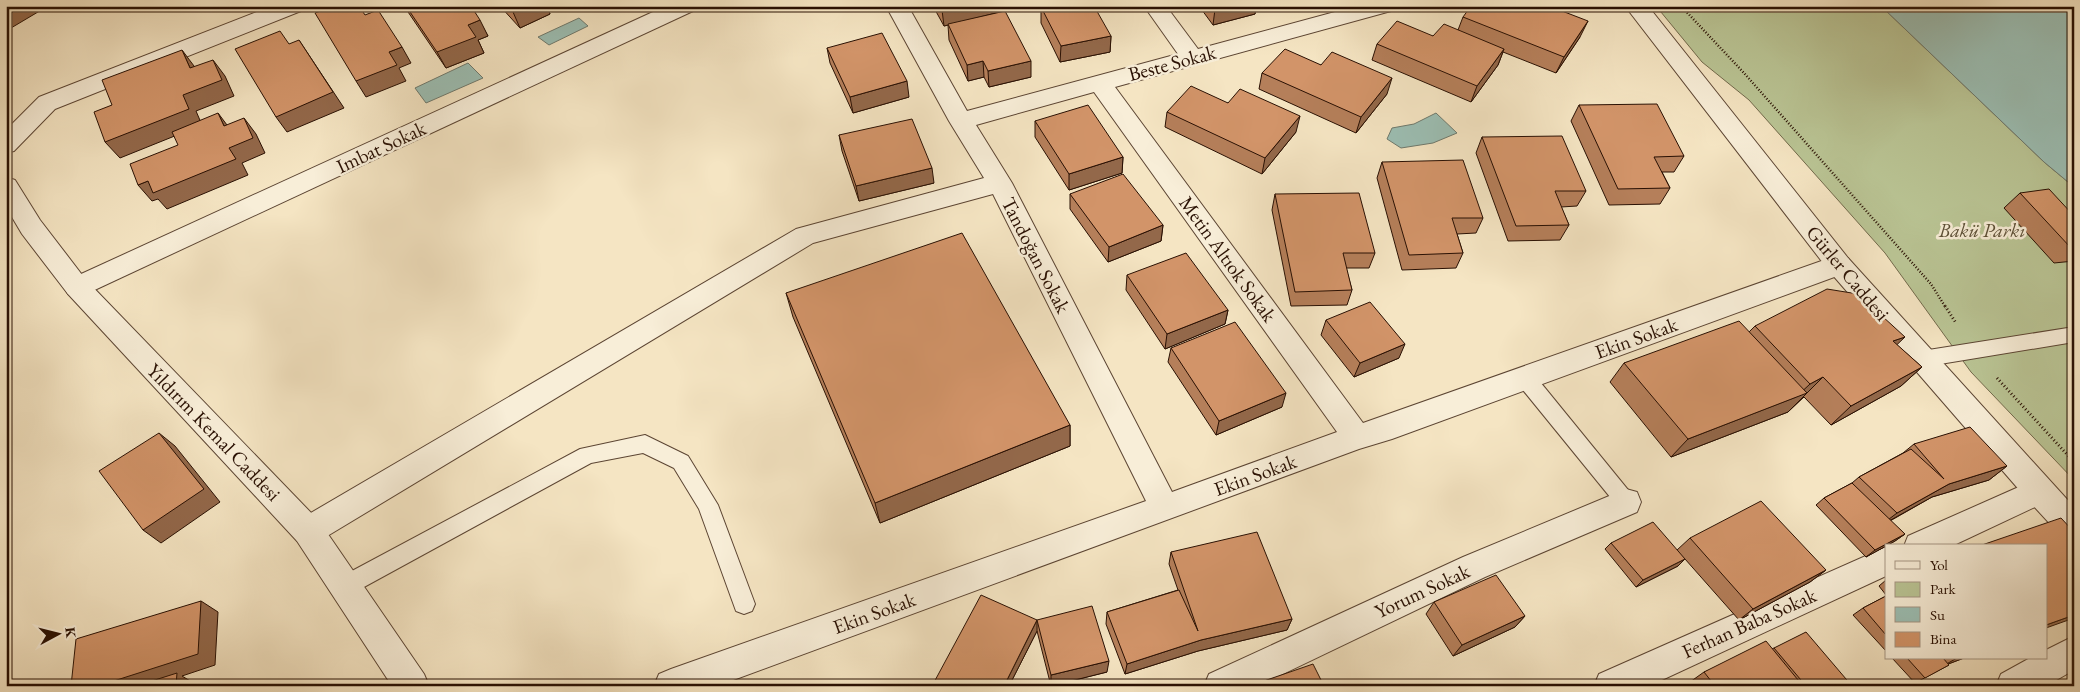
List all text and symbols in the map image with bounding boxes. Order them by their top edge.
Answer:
street label: Beste Sokak [1125,39,1219,87]
street label: Imbat Sokak [332,115,431,179]
street label: Metin Altıok Sokak [1174,191,1283,328]
street label: Tandoğan Sokak [996,193,1077,318]
park label: Bakü Parkı [1938,217,2025,243]
street label: Gürler Caddesi [1801,220,1896,326]
street label: Ekin Sokak [1591,311,1681,365]
street label: Yıldırım Kemal Caddesi [141,358,287,507]
street label: Ekin Sokak [1210,448,1300,502]
legend [1885,544,2048,660]
text: Yol [1930,555,1948,574]
street label: Yorum Sokak [1370,557,1474,624]
text: Park [1930,579,1957,598]
street label: Ferhan Baba Sokak [1678,582,1821,664]
street label: Ekin Sokak [829,586,919,640]
text: Su [1930,605,1945,624]
north arrow [32,610,82,660]
text: K [61,626,81,639]
text: Bina [1930,629,1956,648]

